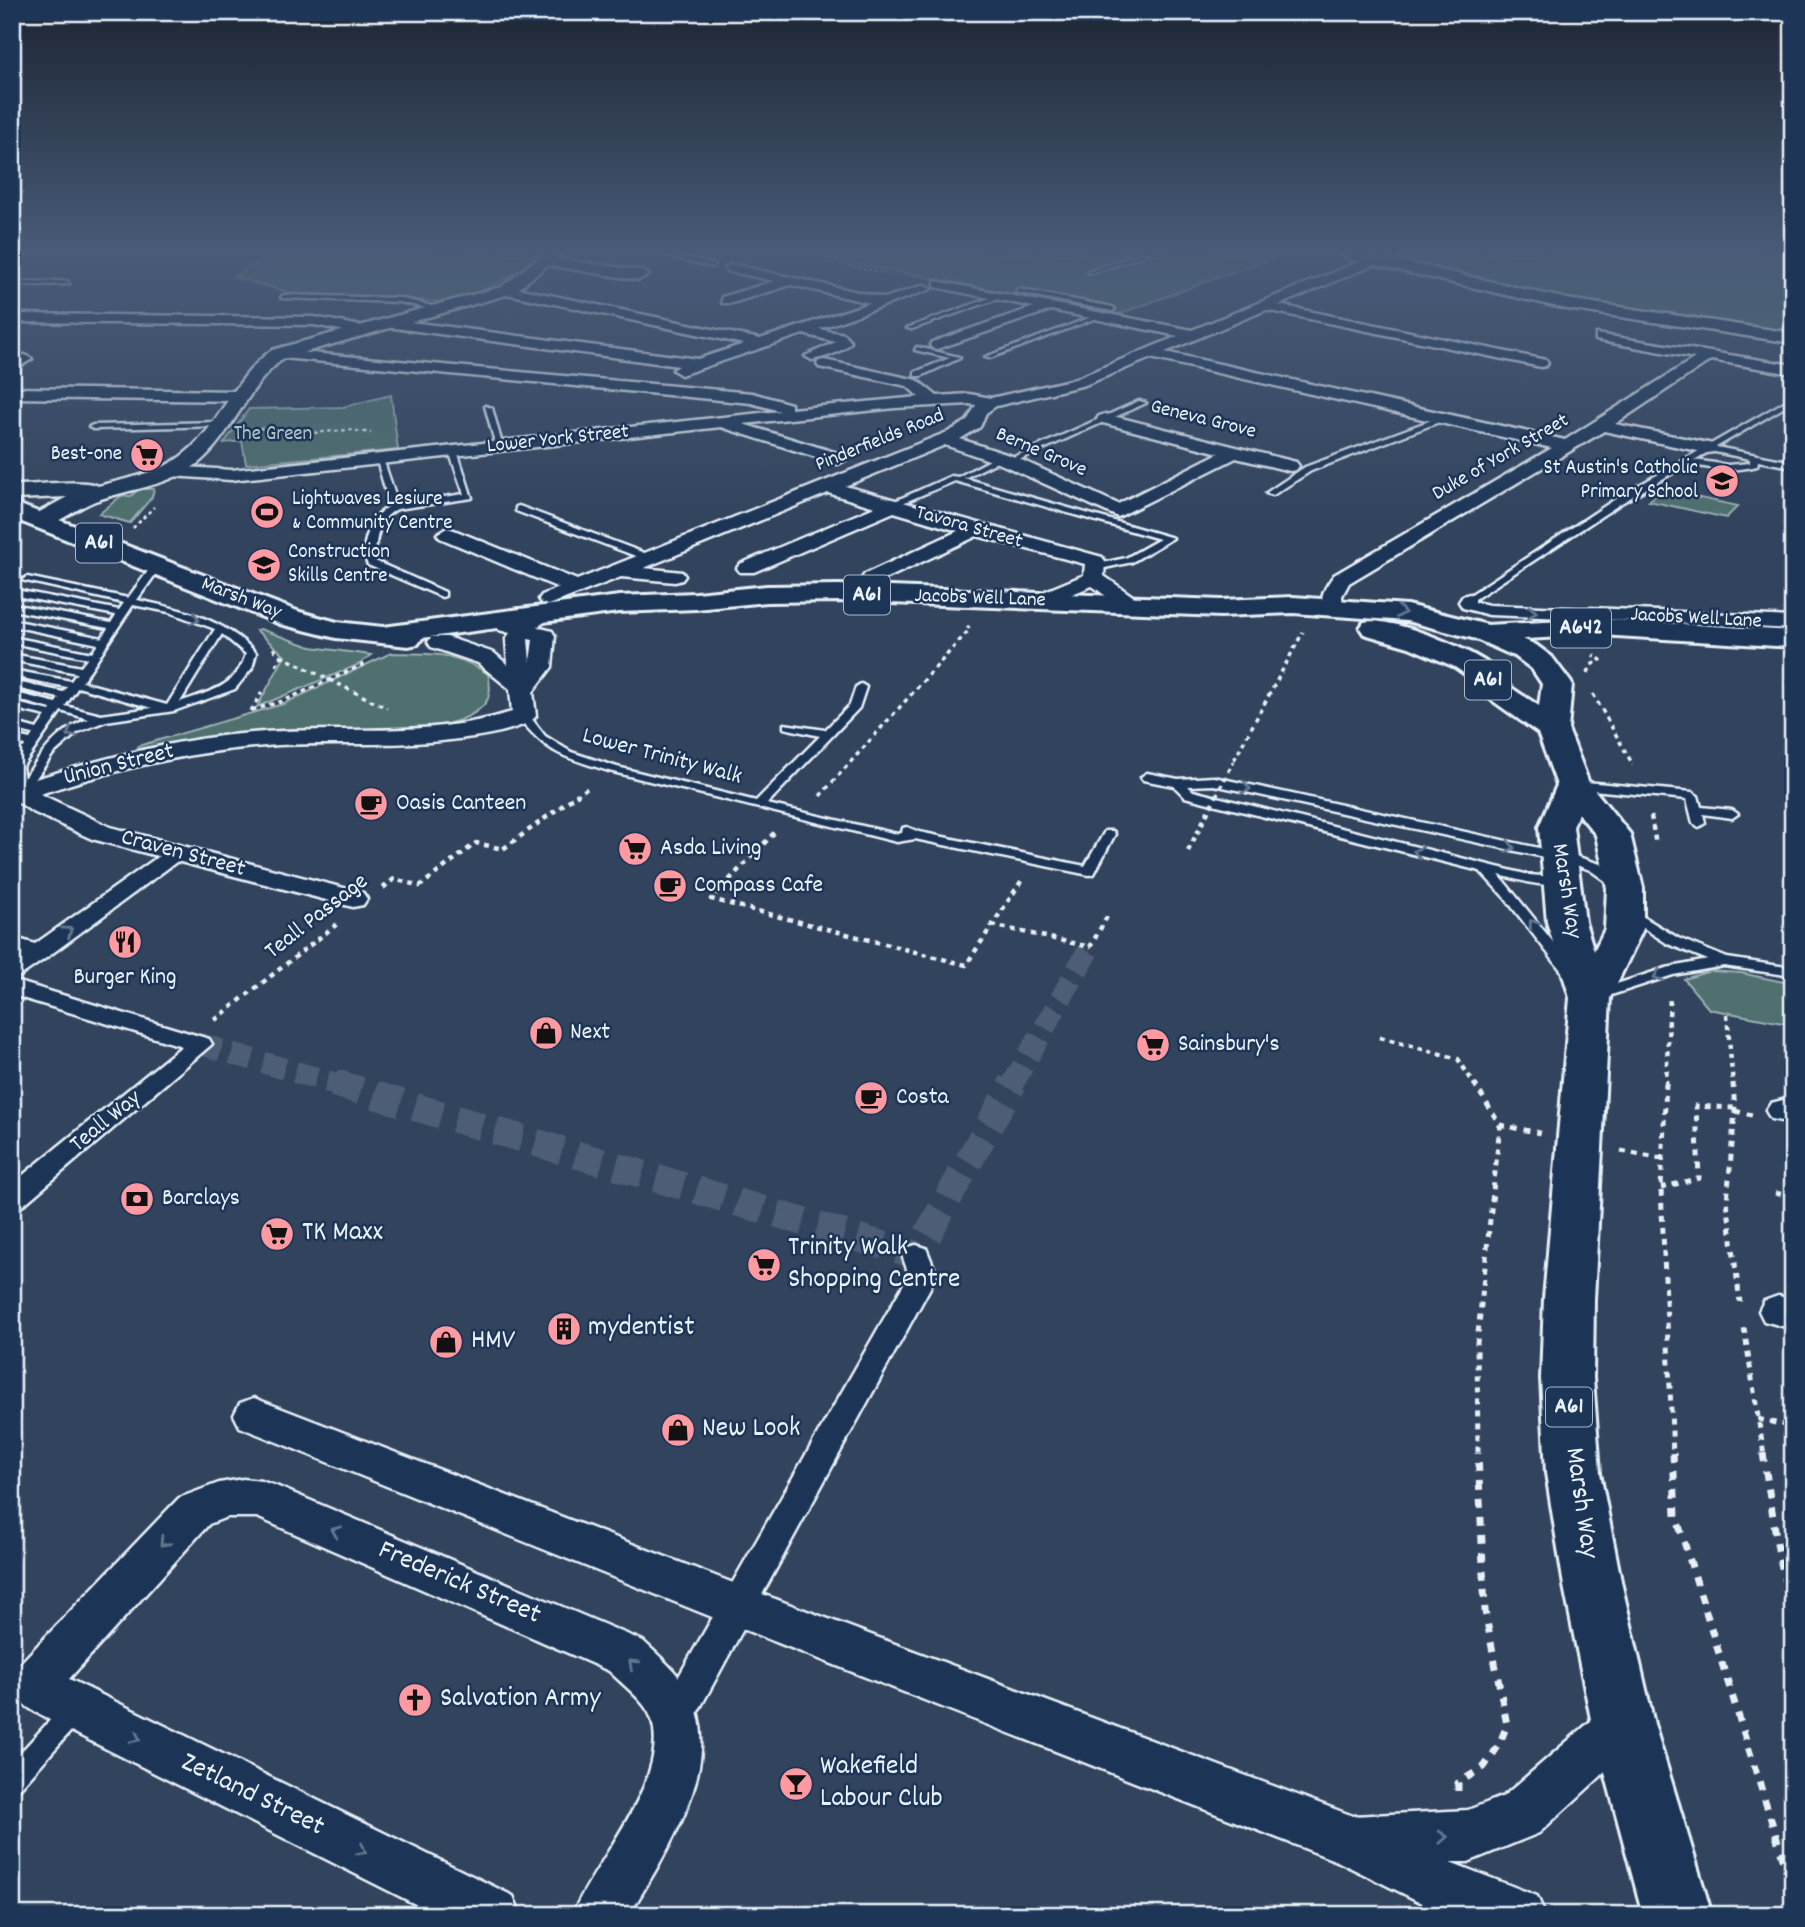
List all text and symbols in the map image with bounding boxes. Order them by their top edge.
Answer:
street label: Geneva Grove [1147,392,1259,448]
street label: Pinderfields Road [811,401,949,481]
street label: Duke of York Street [1427,407,1575,509]
street label: Lower York Street [486,418,631,462]
park label: The Green [234,420,312,450]
street label: Berne Grove [991,420,1091,486]
supermarket icon: Best-one [128,436,166,474]
place label: Best-one [51,440,122,470]
place label: St Austin's Catholic Primary School [1544,454,1698,508]
school or university icon: St Austin's Catholic Primary School [1703,462,1741,500]
place label: Lightwaves Lesiure & Community Centre [292,485,452,539]
sports icon: Lightwaves Lesiure & Community Centre [248,493,286,531]
street label: Tavora Street [912,498,1026,558]
road number: A61 [76,524,122,562]
place label: Construction Skills Centre [288,538,390,592]
school or university icon: Construction Skills Centre [245,546,283,584]
street label: Marsh Way [197,570,286,628]
road number: A61 [844,576,890,614]
street label: Jacobs Well Lane [914,582,1046,616]
street label: Jacobs Well Lane [1630,601,1762,637]
one-way arrow [1395,604,1407,619]
one-way arrow [1527,604,1538,620]
road number: A642 [1551,608,1611,648]
one-way arrow [189,610,201,624]
road number: A61 [1465,660,1511,700]
street label: Lower Trinity Walk [578,719,746,795]
one-way arrow [66,725,79,737]
street label: Union Street [60,735,178,795]
one-way arrow [1240,780,1252,795]
cafe icon: Oasis Canteen [352,785,390,823]
place label: Oasis Canteen [396,787,526,821]
street label: Craven Street [117,821,249,887]
supermarket icon: Asda Living [616,830,654,868]
place label: Asda Living [660,832,761,866]
one-way arrow [1504,839,1516,854]
street label: Marsh Way [1542,841,1590,942]
one-way arrow [1413,846,1425,860]
street label: Teall Passage [258,866,376,968]
cafe icon: Compass Cafe [651,867,689,905]
place label: Compass Cafe [694,869,823,903]
one-way arrow [1528,920,1541,932]
restaurant icon: Burger King [106,923,144,961]
one-way arrow [60,927,73,939]
place label: Burger King [73,961,177,995]
one-way arrow [1652,968,1664,982]
shop icon: Next [527,1014,565,1052]
place label: Next [570,1016,610,1050]
supermarket icon: Sainsbury's [1134,1026,1172,1064]
place label: Sainsbury's [1178,1028,1280,1062]
cafe icon: Costa [852,1079,890,1117]
place label: Costa [896,1081,949,1115]
street label: Teall Way [63,1082,150,1161]
bank icon: Barclays [118,1180,156,1218]
place label: Barclays [162,1182,240,1216]
place label: TK Maxx [302,1214,383,1254]
supermarket icon: TK Maxx [258,1215,296,1253]
place label: Trinity Walk Shopping Centre [788,1229,960,1301]
supermarket icon: Trinity Walk Shopping Centre [745,1246,783,1284]
place label: mydentist [588,1309,695,1349]
building icon: mydentist [545,1310,583,1348]
place label: HMV [471,1322,516,1362]
shop icon: HMV [427,1323,465,1361]
road number: A61 [1546,1388,1592,1426]
place label: New Look [702,1410,800,1450]
shop icon: New Look [659,1411,697,1449]
street label: Marsh Way [1552,1445,1608,1562]
one-way arrow [331,1526,343,1540]
street label: Frederick Street [371,1532,547,1636]
one-way arrow [160,1534,173,1547]
one-way arrow [628,1659,641,1672]
place label: Salvation Army [440,1680,601,1720]
church icon: Salvation Army [396,1681,434,1719]
one-way arrow [129,1730,141,1744]
street label: Zetland Street [173,1744,331,1848]
place label: Wakefield Labour Club [820,1748,943,1820]
bar icon: Wakefield Labour Club [777,1765,815,1803]
one-way arrow [1438,1830,1449,1845]
one-way arrow [355,1841,367,1855]

